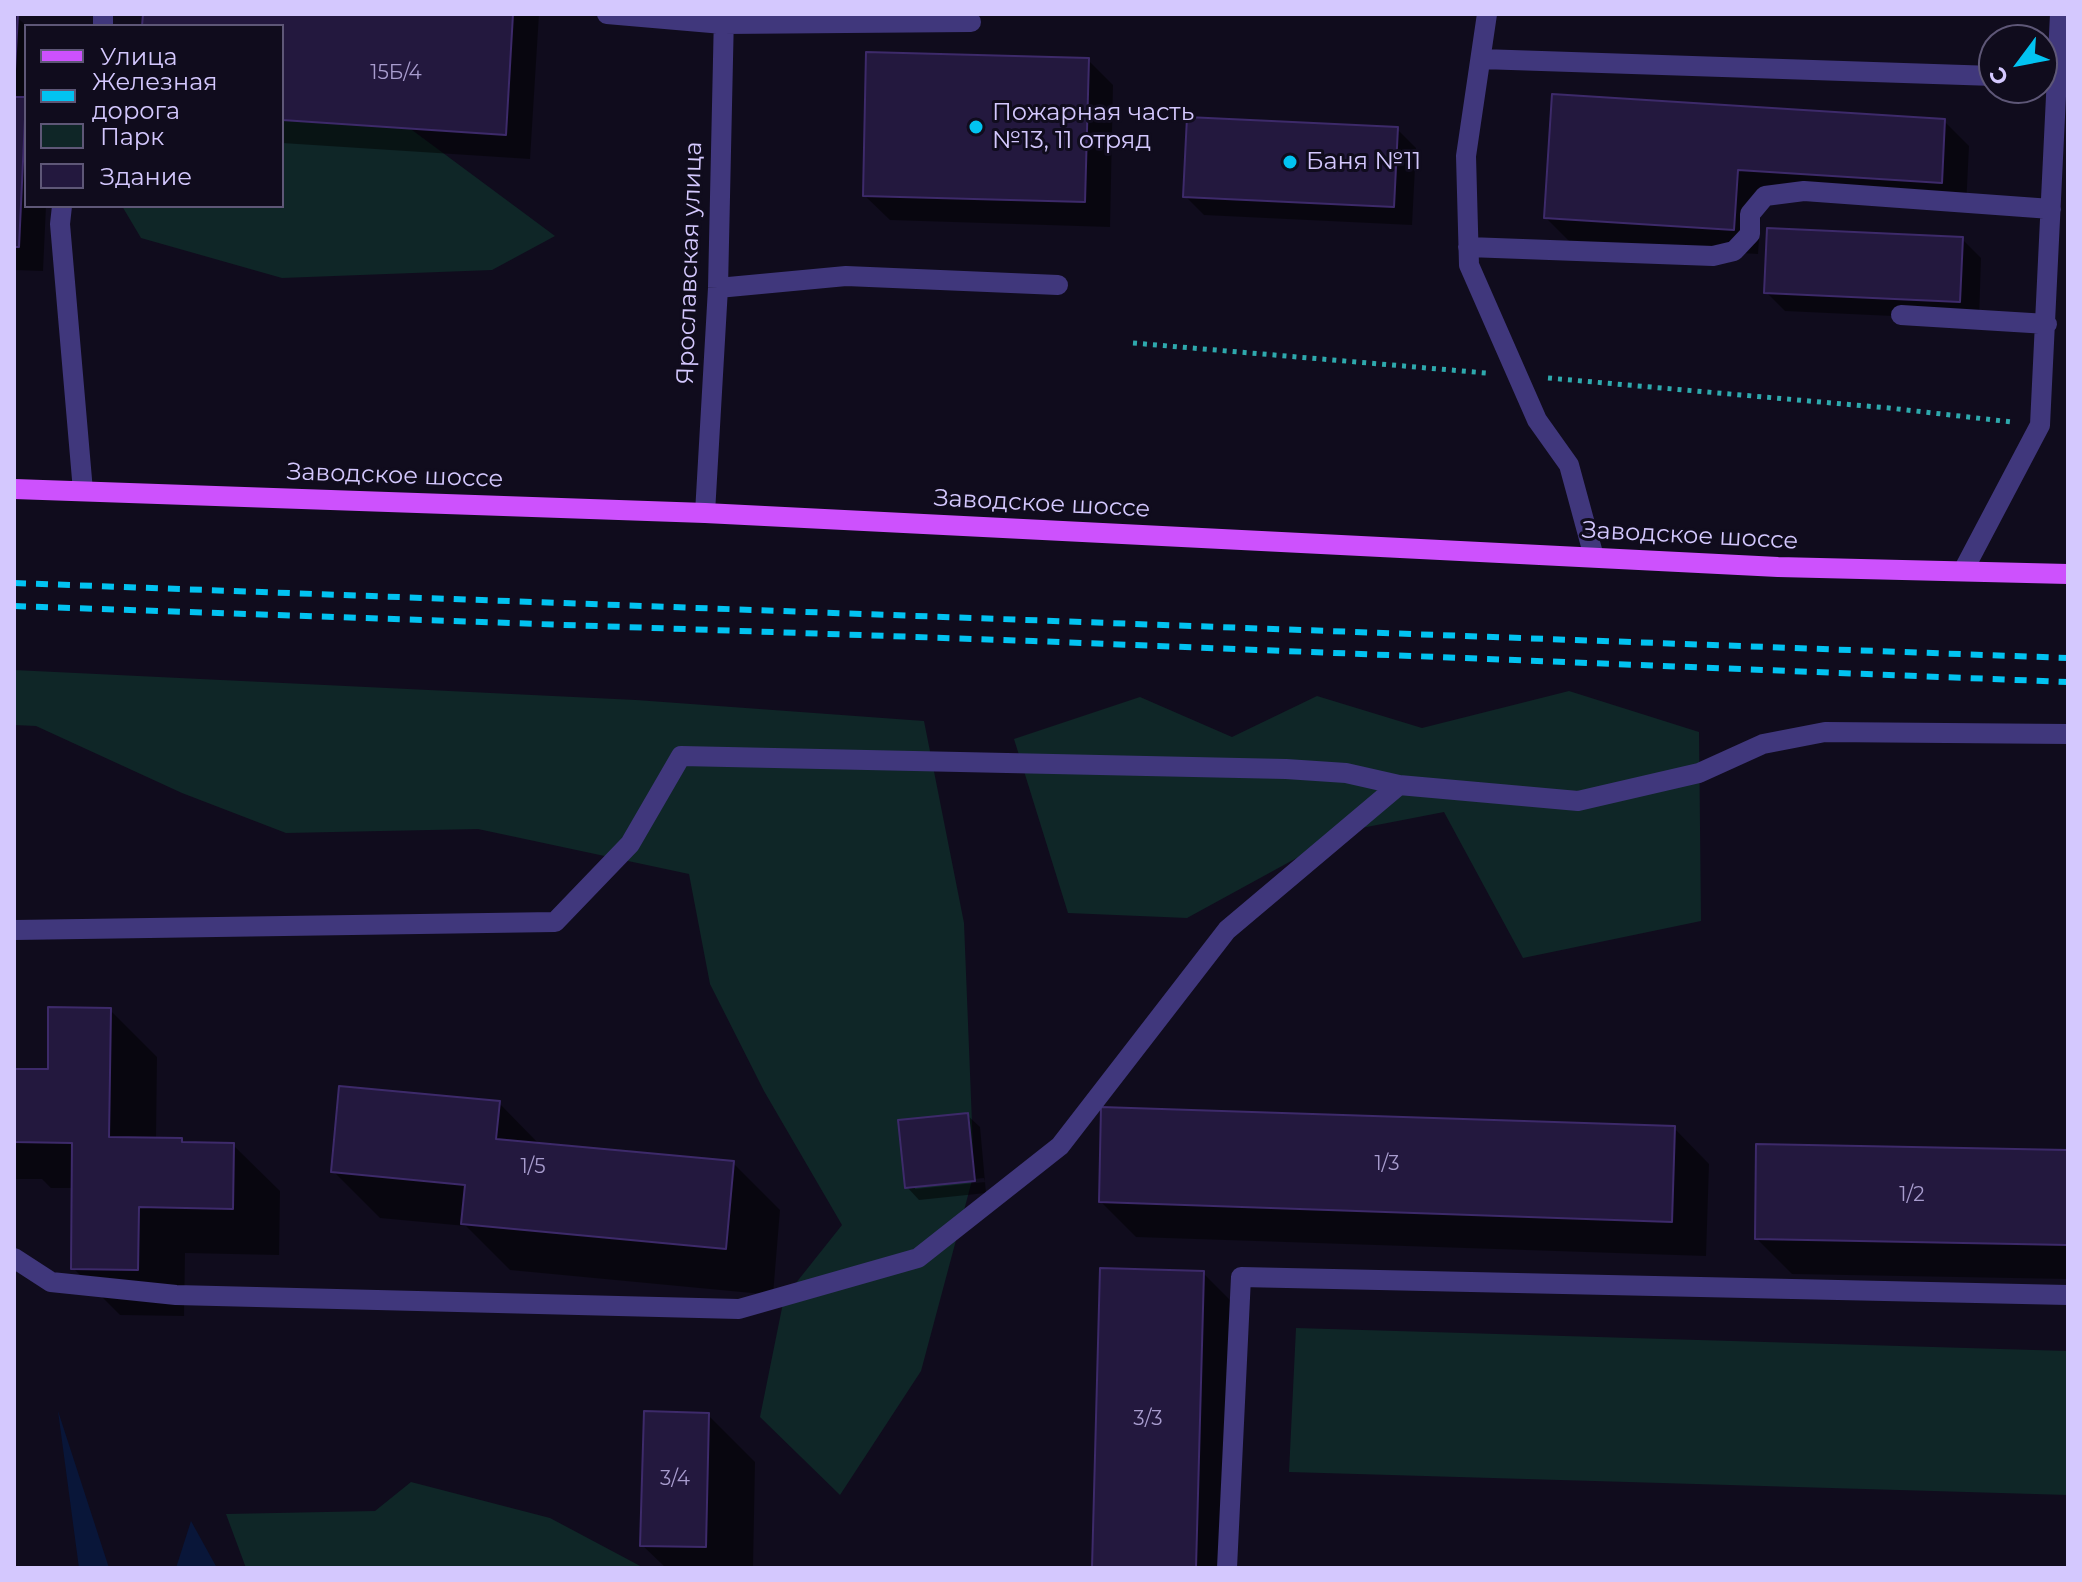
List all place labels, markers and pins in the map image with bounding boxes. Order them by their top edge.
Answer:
place label: Пожарная часть №13, 11 отряд [992,99,1194,155]
marker: Пожарная часть №13, 11 отряд [967,118,985,136]
place label: Баня №11 [1306,148,1421,176]
marker: Баня №11 [1281,153,1299,171]

